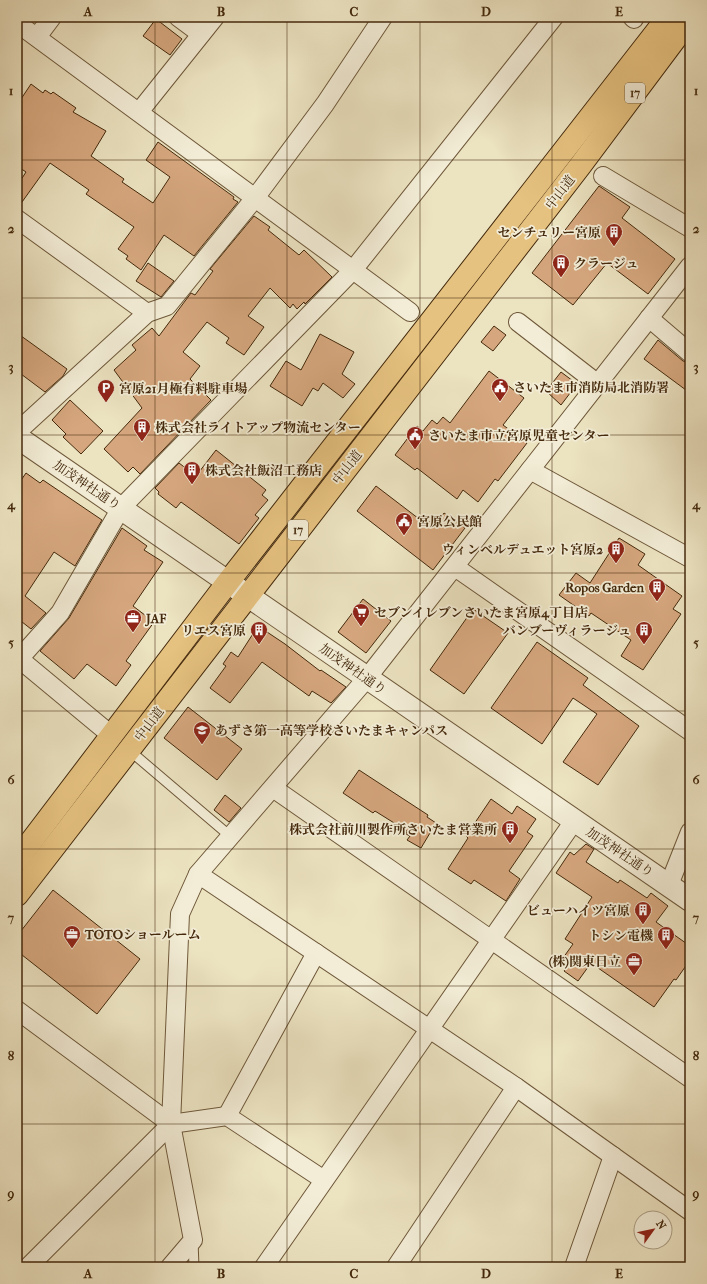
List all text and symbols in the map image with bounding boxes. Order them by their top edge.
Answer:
text: A [83,4,93,19]
text: B [217,4,226,19]
text: C [350,4,359,19]
text: D [481,4,491,19]
text: E [615,4,623,19]
text: 1 [9,83,14,98]
road number: 17 [625,83,645,103]
text: 1 [694,83,699,98]
street label: 中山道 [542,172,578,212]
text: 2 [8,221,15,236]
text: 2 [693,221,700,236]
building icon: センチュリー宮原 [604,222,624,247]
place label: センチュリー宮原 [497,225,601,240]
building icon: クラージュ [551,253,571,278]
place label: クラージュ [574,256,638,271]
text: 3 [8,359,14,375]
text: 3 [693,359,699,375]
public building icon: さいたま市消防局北消防署 [490,377,510,402]
parking icon: 宮原21月極有料駐車場 [96,378,116,403]
place label: さいたま市消防局北消防署 [513,380,669,395]
place label: 宮原21月極有料駐車場 [119,381,247,396]
building icon: 株式会社ライトアップ物流センター [132,417,152,442]
place label: 株式会社ライトアップ物流センター [155,420,361,435]
public building icon: さいたま市立宮原児童センター [405,425,425,450]
place label: さいたま市立宮原児童センター [428,428,609,443]
street label: 中山道 [329,447,365,487]
street label: 加茂神社通り [50,457,124,513]
building icon: 株式会社飯沼工務店 [182,460,202,485]
place label: 株式会社飯沼工務店 [205,463,322,478]
text: 4 [6,497,16,513]
text: 4 [691,497,701,513]
public building icon: 宮原公民館 [394,511,414,536]
place label: 宮原公民館 [417,514,482,529]
road number: 17 [288,520,308,540]
building icon: ウィンベルデュエット宮原2 [606,539,626,564]
place label: ウィンベルデュエット宮原2 [442,542,603,557]
building icon: Ropos Garden [647,577,667,602]
place label: Ropos Garden [565,580,644,596]
supermarket icon: セブンイレブンさいたま宮原4丁目店 [351,602,371,627]
place label: セブンイレブンさいたま宮原4丁目店 [374,605,588,621]
office icon: JAF [123,608,143,633]
place label: JAF [144,611,166,627]
building icon: リエス宮原 [249,620,269,645]
building icon: バンブーヴィラージュ [634,620,654,645]
place label: リエス宮原 [181,623,246,638]
place label: バンブーヴィラージュ [503,623,631,638]
text: 5 [8,635,14,650]
text: 5 [693,635,699,650]
street label: 加茂神社通り [317,640,389,698]
street label: 中山道 [131,704,167,744]
school or university icon: あずさ第一高等学校さいたまキャンパス [192,720,212,745]
place label: あずさ第一高等学校さいたまキャンパス [215,723,448,738]
text: 6 [7,772,15,787]
text: 6 [692,772,700,787]
building icon: 株式会社前川製作所さいたま営業所 [500,819,520,844]
place label: 株式会社前川製作所さいたま営業所 [289,822,497,837]
street label: 加茂神社通り [583,824,657,880]
building icon: ビューハイツ宮原 [633,900,653,925]
place label: ビューハイツ宮原 [527,903,630,918]
text: 7 [7,910,15,925]
text: 7 [692,910,700,925]
office icon: TOTOショールーム [62,924,82,949]
building icon: トシン電機 [656,925,676,950]
place label: TOTOショールーム [84,927,201,942]
place label: トシン電機 [588,928,653,943]
office icon: (株)関東日立 [624,951,644,976]
place label: (株)関東日立 [549,954,621,969]
text: 8 [8,1048,15,1063]
text: 8 [693,1048,700,1063]
text: 9 [7,1186,15,1202]
text: 9 [692,1186,700,1202]
north arrow [633,1210,673,1250]
text: N [653,1218,669,1232]
text: A [83,1266,93,1281]
text: B [217,1266,226,1281]
text: C [350,1266,359,1281]
text: D [481,1266,491,1281]
text: E [615,1266,623,1281]

